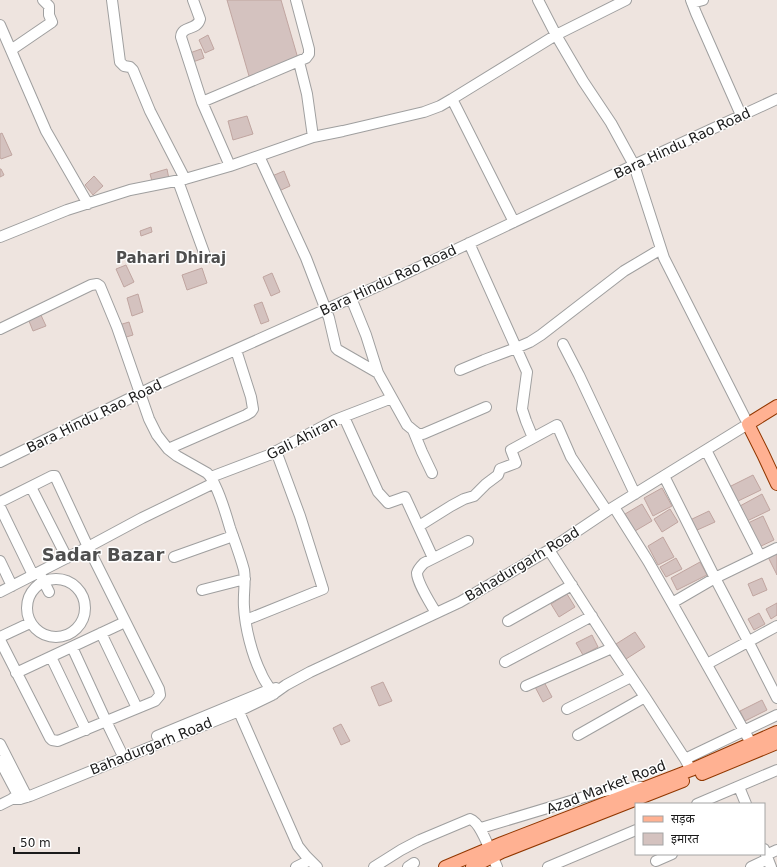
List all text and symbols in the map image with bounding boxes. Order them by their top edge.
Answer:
street label: Bara Hindu Rao Road [611,104,753,182]
street label: Bara Hindu Rao Road [317,241,459,319]
district label: Pahari Dhiraj [116,249,226,267]
street label: Bara Hindu Rao Road [24,376,164,456]
street label: Gali Ahiran [264,413,340,463]
street label: Bahadurgarh Road [462,524,582,604]
district label: Sadar Bazar [42,544,164,565]
street label: Bahadurgarh Road [88,714,214,778]
street label: Azad Market Road [544,757,668,817]
legend [635,803,765,855]
text: सड़क [671,812,696,826]
scale bar [14,829,79,855]
text: इमारत [671,832,700,846]
text: 50 m [20,836,51,850]

